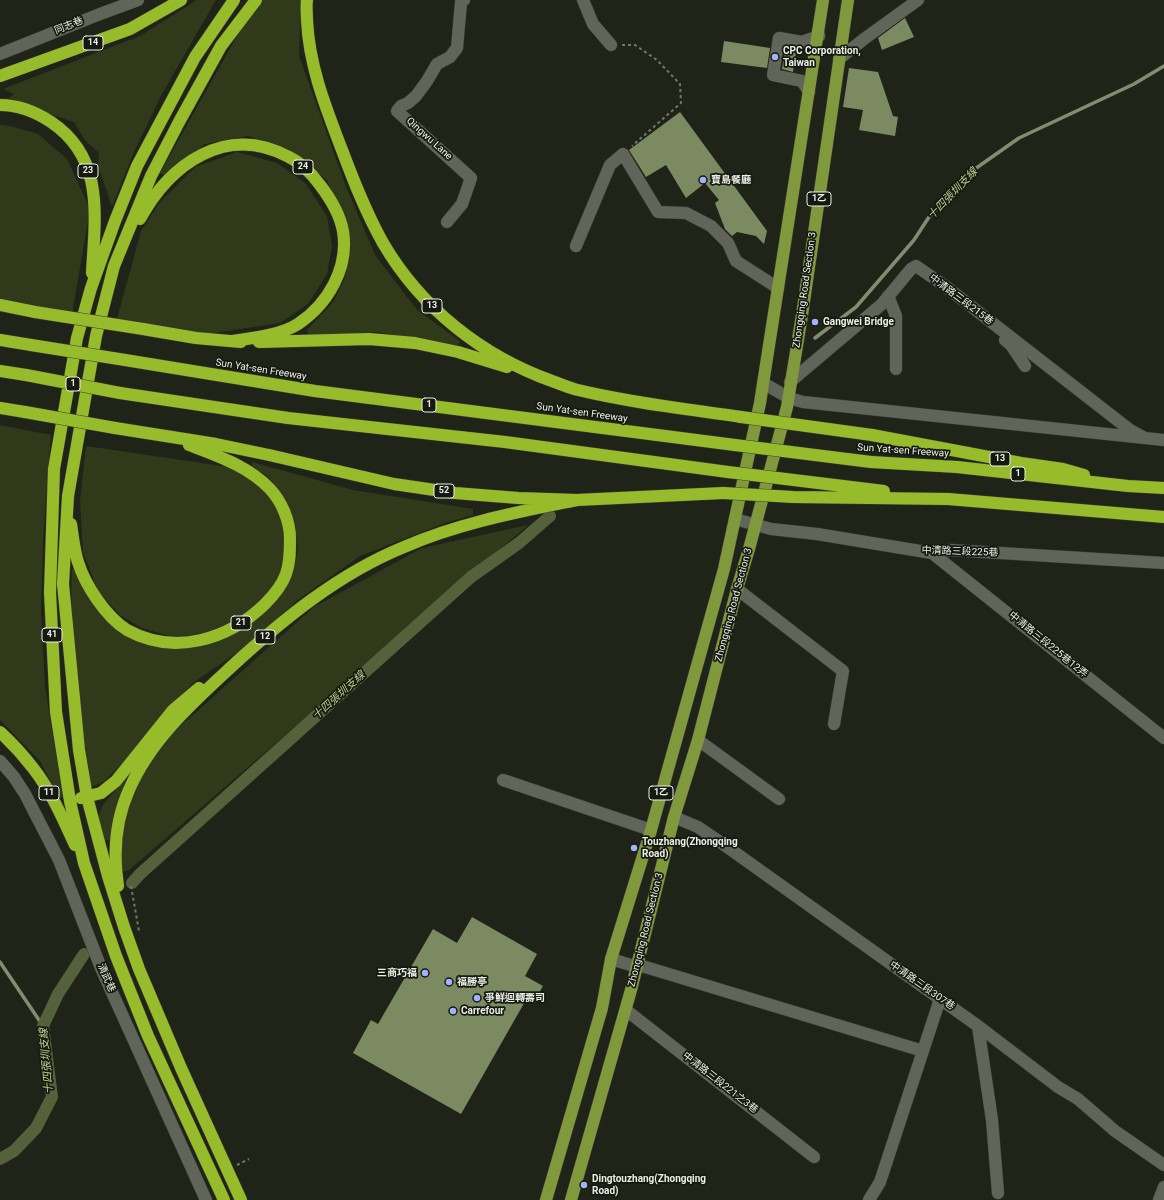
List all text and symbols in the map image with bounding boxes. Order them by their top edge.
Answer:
street label: 同志巷 [53,15,85,37]
road number: 14 [83,36,103,50]
place label: CPC Corporation, Taiwan [783,45,861,68]
marker: CPC Corporation, Taiwan [770,52,780,62]
street label: Qingwu Lane [404,115,454,163]
road number: 24 [293,160,313,174]
road number: 23 [78,164,98,178]
water label: 十四張圳支線 [925,166,981,222]
place label: 寶島餐廳 [711,174,751,186]
marker: 寶島餐廳 [698,175,708,185]
road number: 1乙 [807,192,831,206]
street label: Zhongqing Road Section 3 [791,231,819,349]
street label: 中清路三段215巷 [927,272,995,328]
road number: 13 [422,299,442,313]
place label: Gangwei Bridge [823,316,894,328]
marker: Gangwei Bridge [810,317,820,327]
street label: Sun Yat-sen Freeway [215,357,307,383]
road number: 1 [66,377,80,391]
road number: 1 [422,398,436,412]
street label: Sun Yat-sen Freeway [536,401,628,425]
street label: Sun Yat-sen Freeway [857,442,949,460]
road number: 13 [990,452,1010,466]
road number: 1 [1011,467,1025,481]
road number: 52 [434,484,454,498]
street label: 中清路三段225巷 [921,545,999,559]
street label: Zhongqing Road Section 3 [713,547,755,663]
street label: 中清路三段225巷12弄 [1006,609,1090,681]
road number: 21 [231,616,251,630]
road number: 41 [42,628,62,642]
road number: 12 [255,630,275,644]
water label: 十四張圳支線 [310,669,368,723]
road number: 11 [39,786,59,800]
road number: 1乙 [649,786,673,800]
place label: Touzhang(Zhongqing Road) [642,836,738,860]
marker: Touzhang(Zhongqing Road) [629,843,639,853]
street label: Zhongqing Road Section 3 [626,872,666,988]
street label: 中清路三段307巷 [887,959,957,1013]
street label: 清武巷 [95,962,117,994]
place label: 三商巧福 [377,967,417,979]
marker: 三商巧福 [420,968,430,978]
place label: 福勝亭 [457,976,487,988]
marker: 福勝亭 [444,977,454,987]
place label: 爭鮮迴轉壽司 [485,992,545,1004]
marker: 爭鮮迴轉壽司 [472,993,482,1003]
place label: Carrefour [461,1005,504,1017]
marker: Carrefour [448,1006,458,1016]
water label: 十四張圳支線 [38,1028,56,1094]
street label: 中清路三段221之3巷 [680,1050,760,1116]
place label: Dingtouzhang(Zhongqing Road) [592,1173,706,1196]
marker: Dingtouzhang(Zhongqing Road) [579,1180,589,1190]

